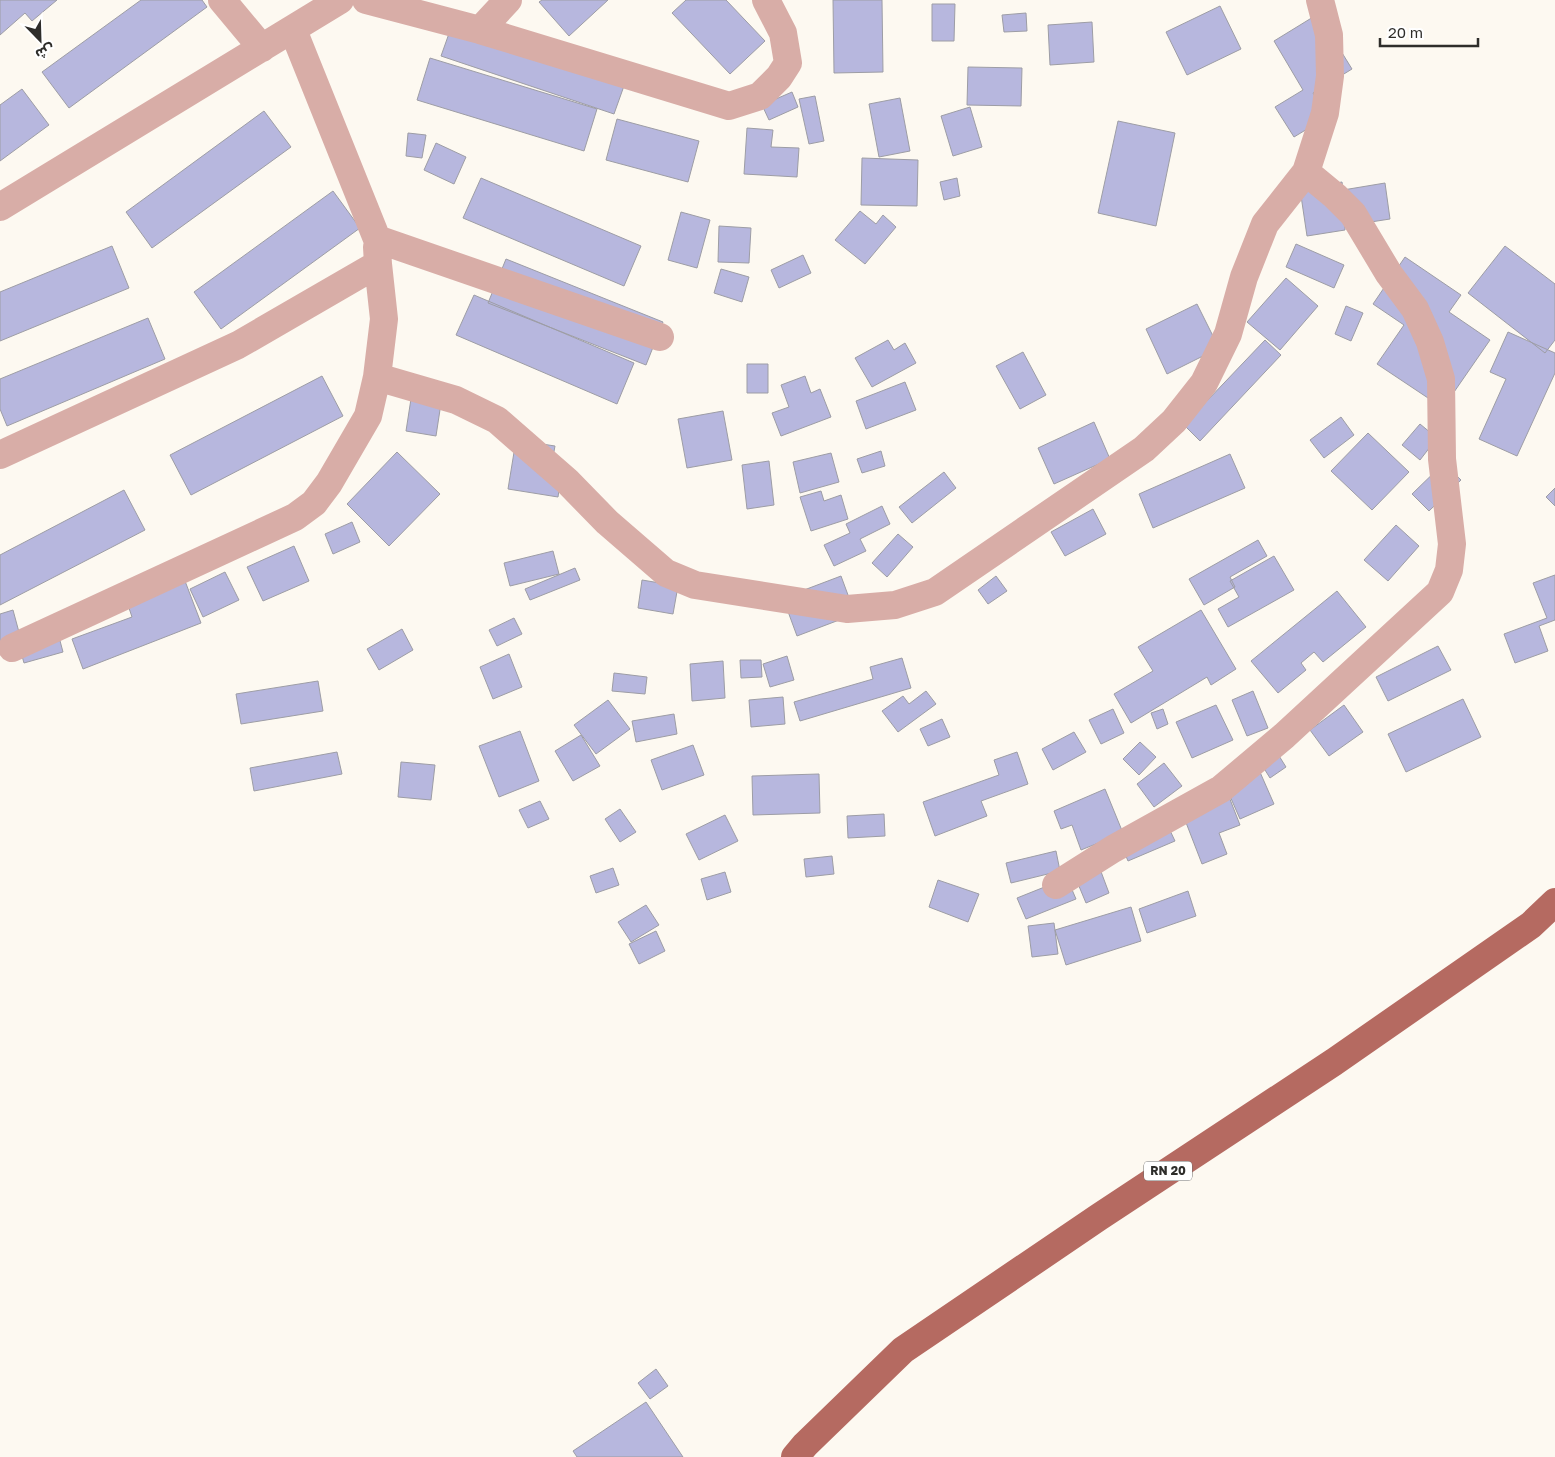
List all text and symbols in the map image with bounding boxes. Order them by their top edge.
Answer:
north arrow [15,15,65,65]
scale bar [1380,15,1478,47]
text: 20 m [1388,23,1423,41]
text: ش [33,41,57,64]
road number: RN 20 [1144,1162,1192,1180]

